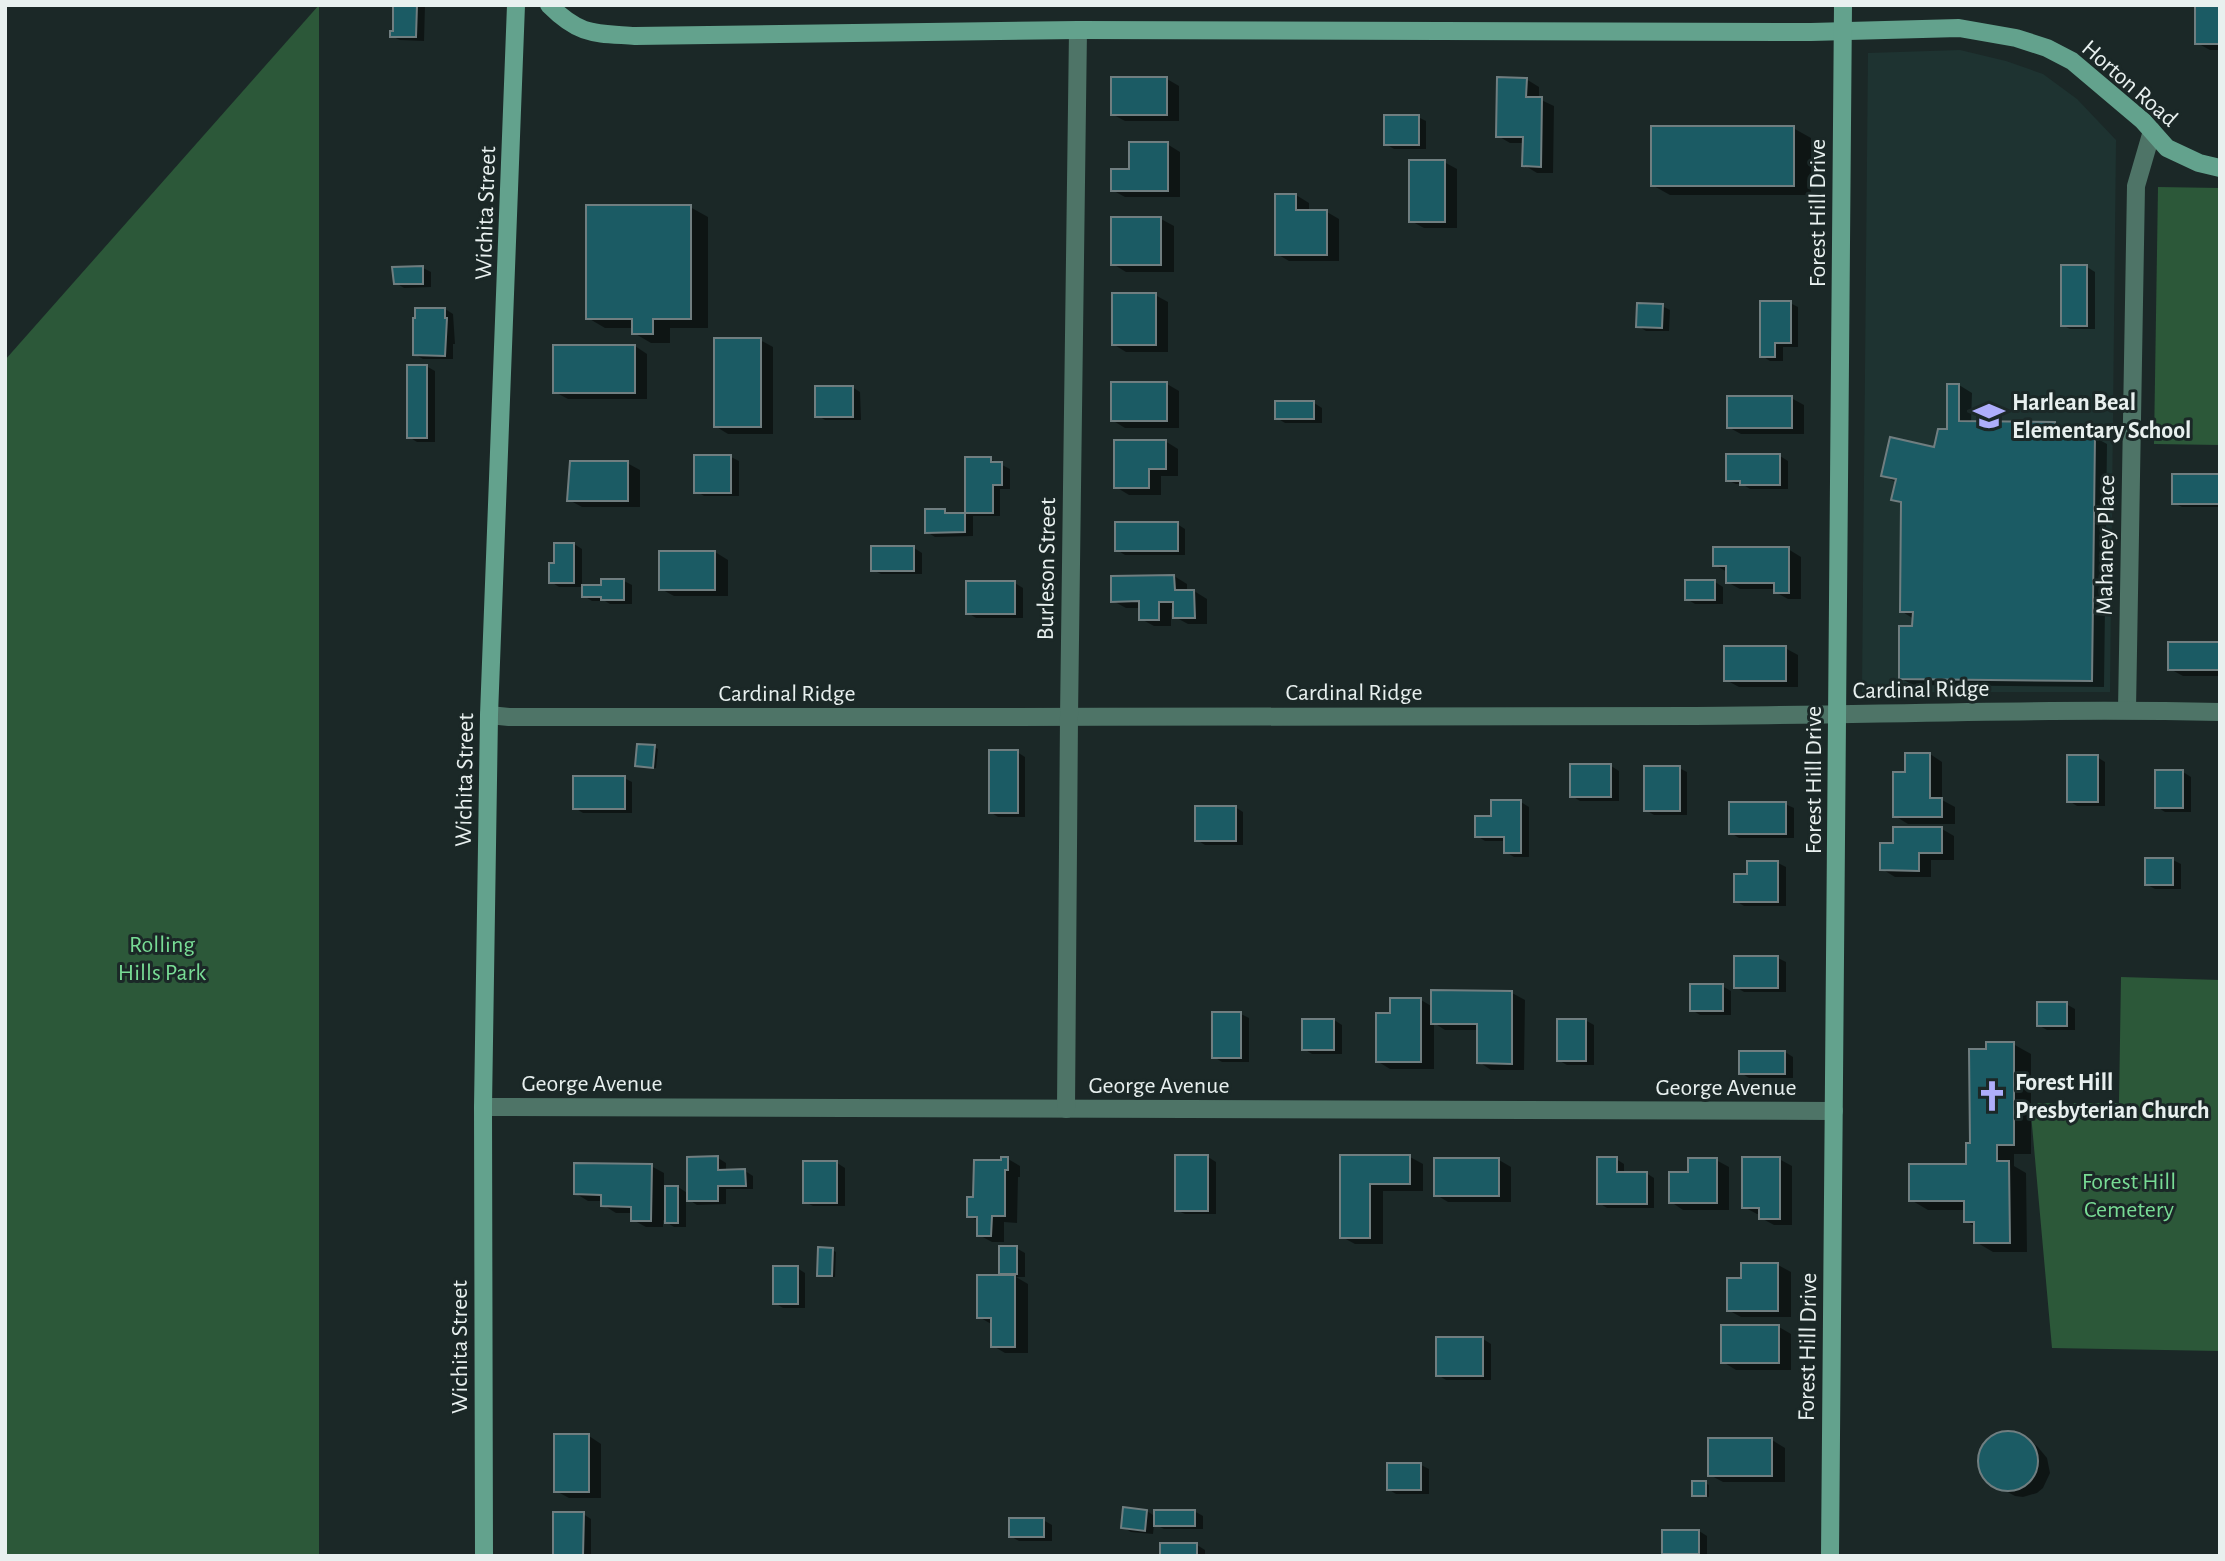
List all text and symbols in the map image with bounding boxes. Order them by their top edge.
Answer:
street label: Horton Road [2077,36,2182,132]
street label: Forest Hill Drive [1806,139,1830,287]
street label: Wichita Street [472,145,500,280]
place label: Harlean Beal Elementary School [2012,391,2191,443]
school or university icon: Harlean Beal Elementary School [1972,399,2006,433]
street label: Mahaney Place [2093,475,2119,615]
street label: Burleson Street [1034,497,1060,641]
street label: Cardinal Ridge [1852,677,1990,703]
street label: Cardinal Ridge [1286,681,1422,705]
street label: Cardinal Ridge [719,682,855,706]
street label: Forest Hill Drive [1802,706,1826,854]
street label: Wichita Street [452,712,478,847]
park label: Rolling Hills Park [118,933,206,985]
place label: Forest Hill Presbyterian Church [2015,1071,2210,1123]
street label: George Avenue [522,1072,662,1096]
street label: George Avenue [1089,1074,1229,1098]
street label: George Avenue [1656,1076,1796,1100]
church icon: Forest Hill Presbyterian Church [1975,1079,2009,1113]
park label: Forest Hill Cemetery [2082,1170,2176,1222]
street label: Forest Hill Drive [1795,1273,1821,1421]
street label: Wichita Street [448,1280,472,1414]

